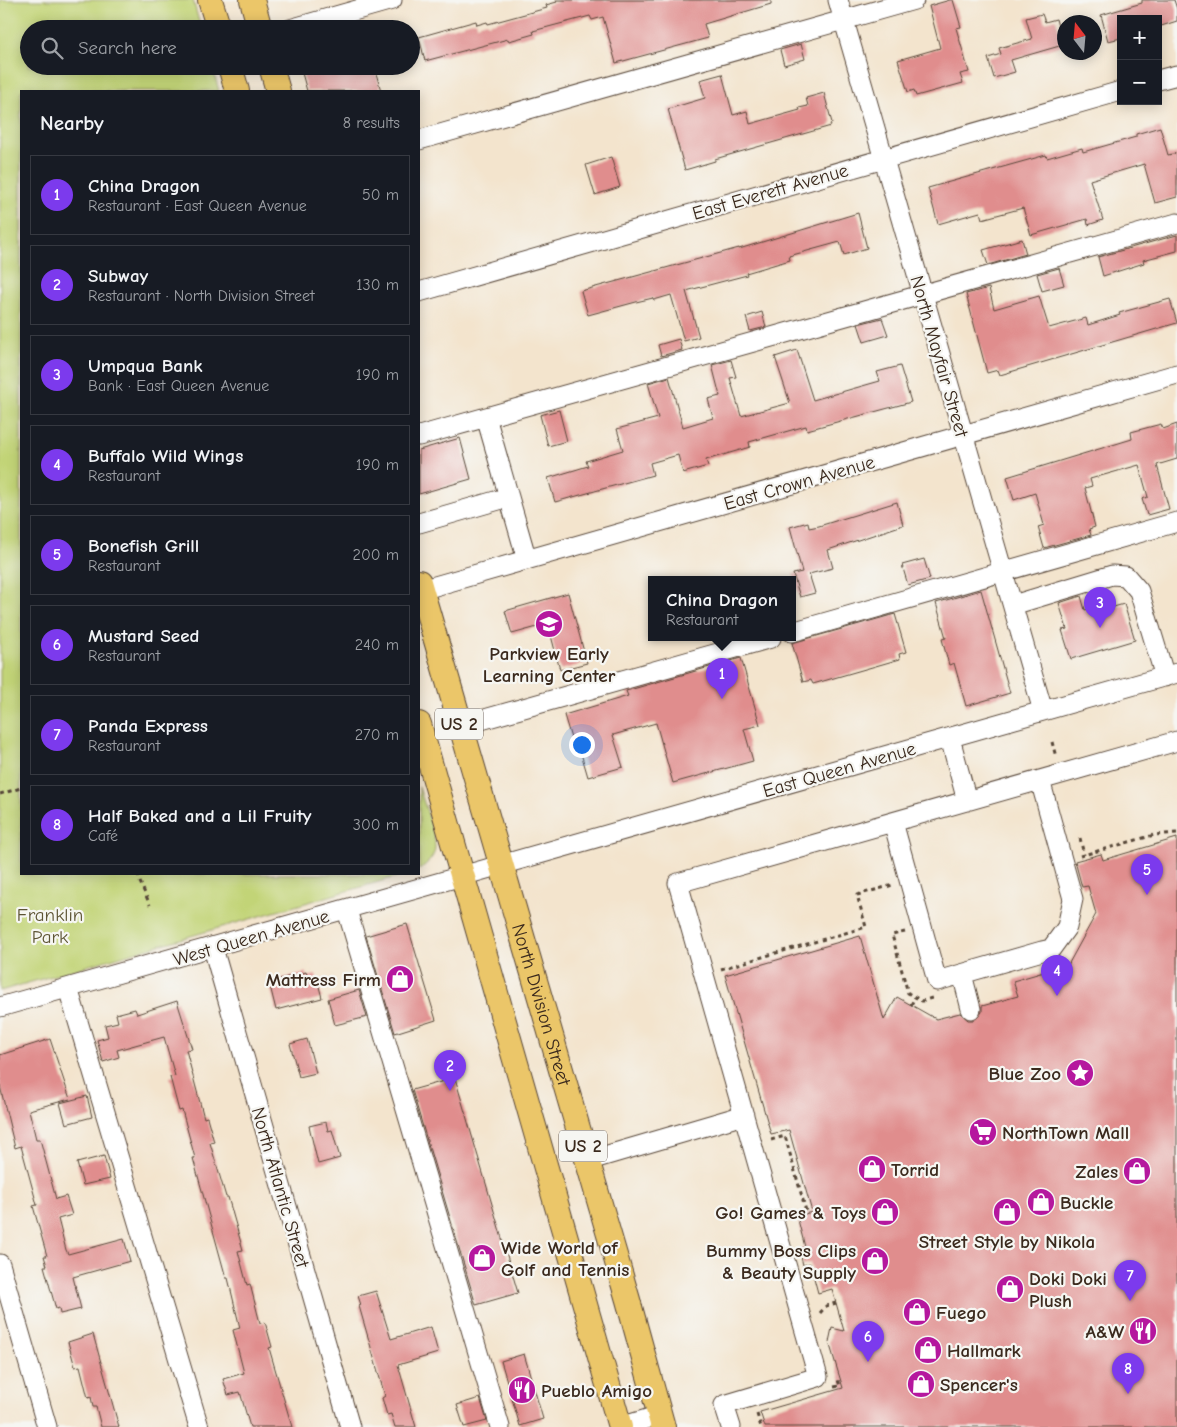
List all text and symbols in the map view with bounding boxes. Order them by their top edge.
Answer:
north arrow [1057,15,1102,60]
map controls [1117,15,1162,105]
button: + [1117,15,1162,60]
search box [20,20,420,75]
icon: search [38,34,66,62]
text: Search here [78,37,177,59]
button: − [1117,60,1162,105]
text: Nearby [40,111,104,135]
text: 8 results [343,114,400,132]
street label: East Everett Avenue [690,159,851,225]
text: China Dragon [88,175,200,197]
text: 1 [54,186,60,204]
text: 50 m [362,186,399,204]
text: Restaurant · East Queen Avenue [88,197,307,215]
text: Subway [88,265,148,287]
street label: North Mayfair Street [905,273,973,440]
text: 2 [53,276,61,294]
text: 130 m [356,276,399,294]
text: Restaurant · North Division Street [88,287,315,305]
text: Umpqua Bank [88,355,203,377]
text: 3 [53,366,61,384]
text: 190 m [356,366,399,384]
text: Bank · East Queen Avenue [88,377,269,395]
text: Buffalo Wild Wings [88,445,243,467]
street label: East Crown Avenue [721,451,877,515]
text: 4 [53,456,61,474]
text: 190 m [356,456,399,474]
text: Restaurant [88,467,160,485]
text: Bonefish Grill [88,535,199,557]
text: 5 [53,546,61,564]
text: 200 m [353,546,399,564]
text: Restaurant [88,557,160,575]
popup [648,576,796,641]
pin: 3 [1084,587,1116,628]
text: China Dragon [666,589,778,611]
school or university icon: Parkview Early Learning Center [534,609,564,639]
text: Restaurant [666,611,738,629]
text: Mustard Seed [88,625,199,647]
text: 6 [53,636,61,654]
text: 240 m [355,636,399,654]
place label: Parkview Early Learning Center [483,643,616,687]
text: Restaurant [88,647,160,665]
pin: 1 [706,658,738,699]
road number: US 2 [435,709,483,740]
text: Panda Express [88,715,208,737]
text: 7 [53,726,61,744]
text: 270 m [355,726,399,744]
your location [569,732,595,758]
text: Restaurant [88,737,160,755]
street label: East Queen Avenue [760,738,918,802]
text: Half Baked and a Lil Fruity [88,805,312,827]
text: 8 [53,816,61,834]
text: 300 m [353,816,399,834]
text: Café [88,827,118,845]
pin: 5 [1131,854,1163,895]
park label: Franklin Park [17,904,83,948]
street label: West Queen Avenue [171,905,332,971]
street label: North Division Street [507,921,575,1089]
pin: 4 [1041,955,1073,996]
shop icon: Mattress Firm [385,964,415,994]
place label: Mattress Firm [266,969,381,991]
pin: 2 [434,1050,466,1091]
place icon: Blue Zoo [1065,1058,1095,1088]
place label: Blue Zoo [988,1063,1061,1085]
street label: North Atlantic Street [247,1105,314,1271]
supermarket icon: NorthTown Mall [968,1117,998,1147]
place label: NorthTown Mall [1002,1122,1129,1144]
road number: US 2 [559,1130,607,1162]
shop icon: Torrid [857,1154,887,1184]
shop icon: Zales [1122,1156,1152,1186]
place label: Torrid [891,1159,939,1181]
place label: Zales [1076,1161,1118,1183]
shop icon: Buckle [1026,1187,1056,1217]
place label: Buckle [1060,1192,1113,1214]
shop icon: Go! Games & Toys [870,1197,900,1227]
shop icon: Street Style by Nikola [992,1197,1022,1227]
place label: Go! Games & Toys [715,1202,866,1224]
place label: Street Style by Nikola [919,1231,1095,1253]
place label: Wide World of Golf and Tennis [501,1237,629,1281]
place label: Bummy Boss Clips & Beauty Supply [706,1240,856,1284]
shop icon: Wide World of Golf and Tennis [467,1243,497,1273]
shop icon: Bummy Boss Clips & Beauty Supply [860,1246,890,1276]
pin: 7 [1114,1260,1146,1301]
place label: Doki Doki Plush [1029,1268,1107,1312]
shop icon: Doki Doki Plush [995,1274,1025,1304]
shop icon: Fuego [902,1297,932,1327]
place label: Fuego [936,1302,987,1324]
restaurant icon: A&W [1128,1316,1158,1346]
pin: 6 [852,1321,884,1362]
place label: A&W [1086,1321,1125,1343]
shop icon: Hallmark [913,1335,943,1365]
place label: Hallmark [947,1340,1022,1362]
pin: 8 [1112,1353,1144,1394]
shop icon: Spencer's [906,1369,936,1399]
place label: Spencer's [940,1374,1018,1396]
restaurant icon: Pueblo Amigo [507,1375,537,1405]
place label: Pueblo Amigo [541,1380,652,1402]

